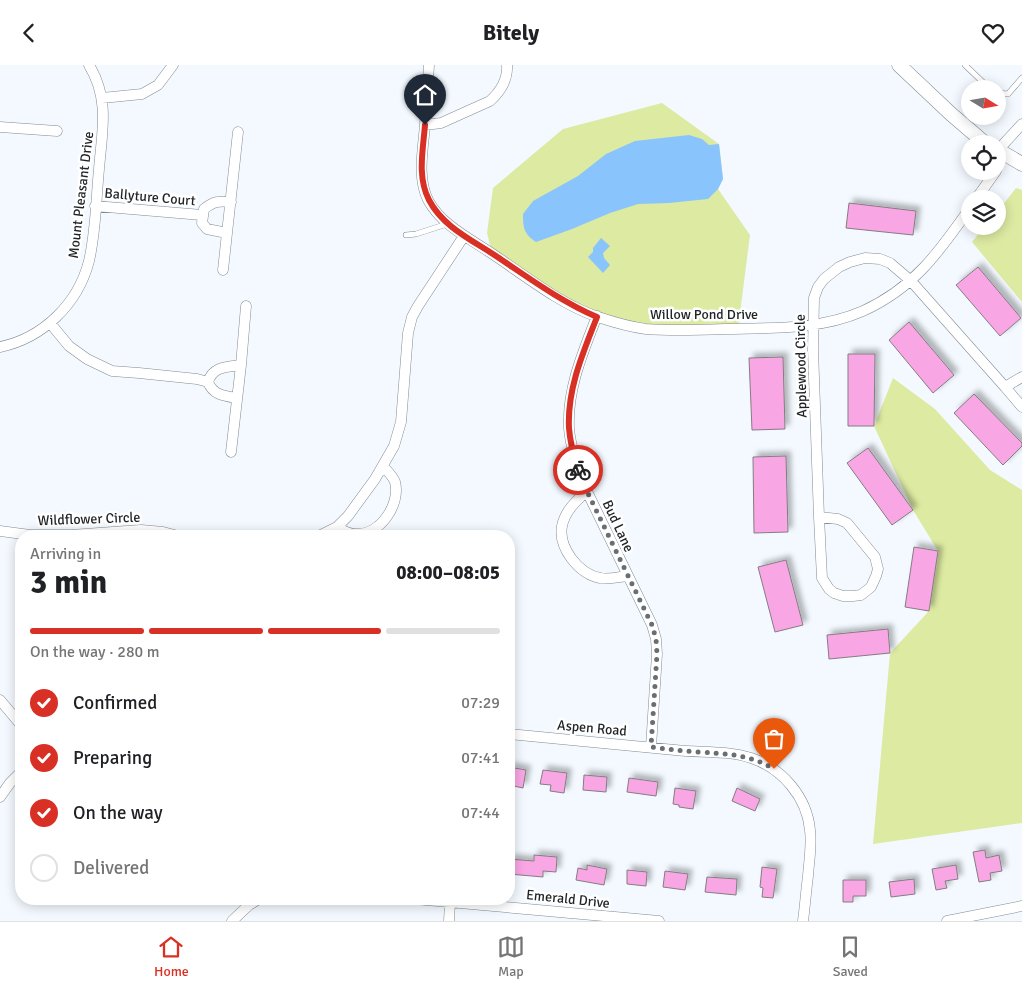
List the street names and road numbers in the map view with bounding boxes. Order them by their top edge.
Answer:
street label: Mount Pleasant Drive [65,130,97,260]
street label: Ballyture Court [104,185,196,209]
street label: Willow Pond Drive [650,306,758,323]
street label: Applewood Circle [792,314,810,418]
street label: Bud Lane [599,497,637,555]
street label: Wildflower Circle [37,509,141,529]
street label: Aspen Road [556,716,628,740]
street label: Emerald Drive [525,886,611,912]

